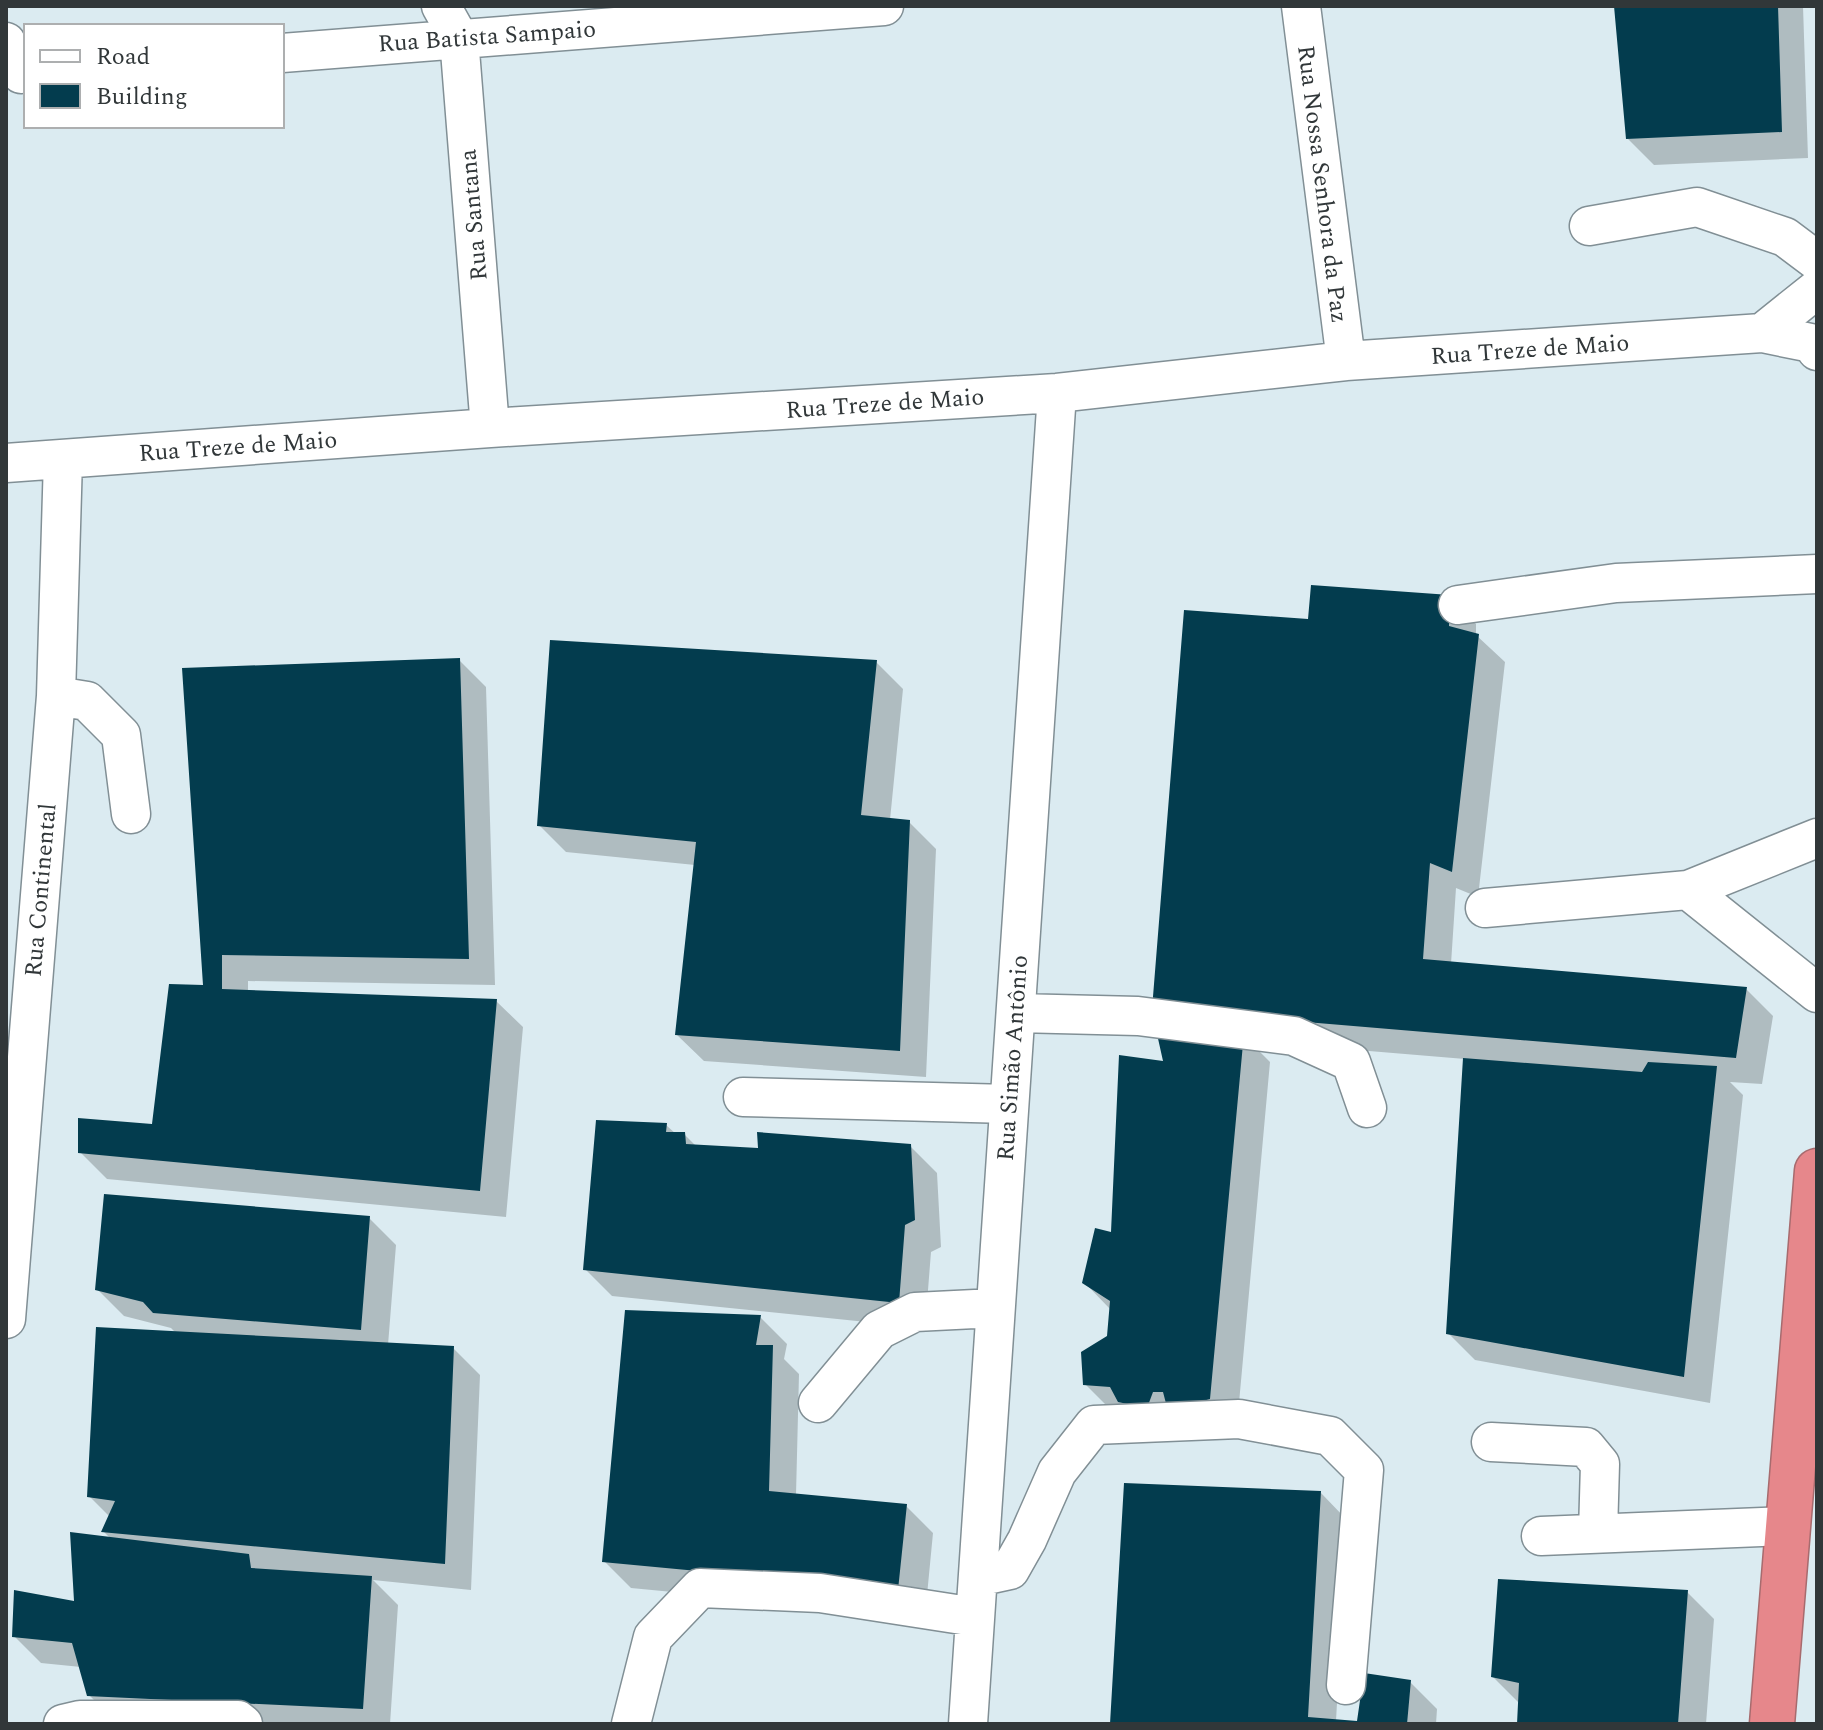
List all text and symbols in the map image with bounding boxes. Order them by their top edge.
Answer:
street label: Rua Batista Sampaio [377,11,597,63]
legend [24,24,284,128]
text: Road [96,39,150,75]
street label: Rua Nossa Senhora da Paz [1287,43,1357,325]
text: Building [96,79,188,115]
street label: Rua Santana [450,147,498,282]
street label: Rua Treze de Maio [1430,325,1631,375]
street label: Rua Treze de Maio [785,379,986,429]
street label: Rua Treze de Maio [138,422,339,472]
street label: Rua Continental [15,802,67,978]
street label: Rua Simão Antônio [988,954,1038,1162]

